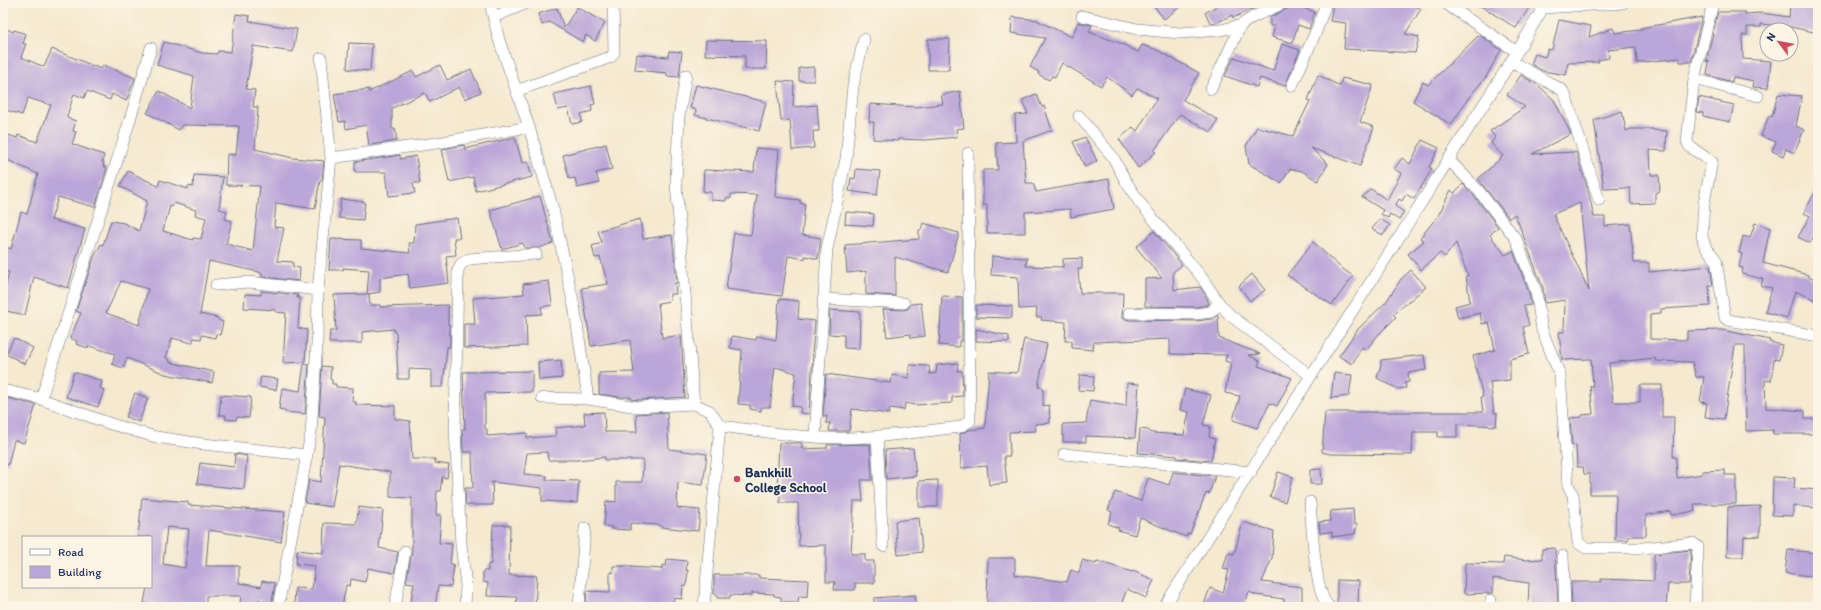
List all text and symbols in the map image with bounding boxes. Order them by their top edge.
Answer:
north arrow [1759,22,1799,62]
text: N [1763,30,1778,44]
place label: Bankhill College School [745,465,827,496]
marker: Bankhill College School [732,474,742,484]
legend [22,536,152,588]
text: Road [58,545,84,559]
text: Building [58,565,102,579]

